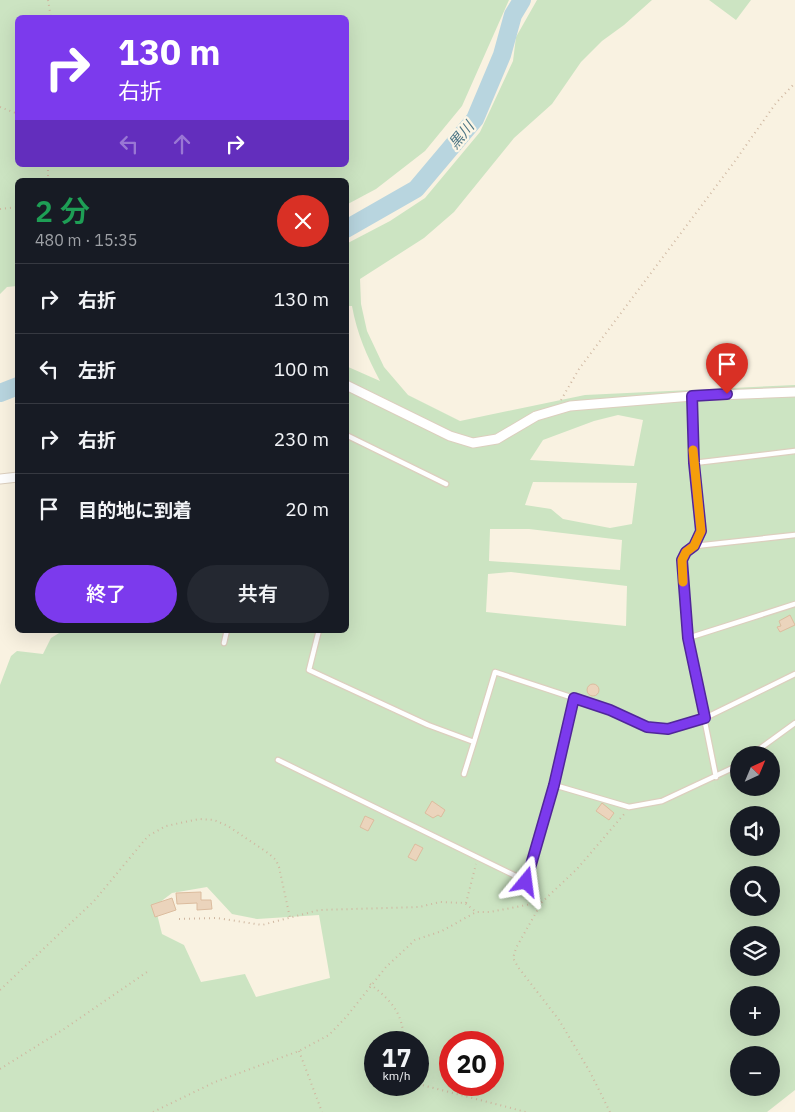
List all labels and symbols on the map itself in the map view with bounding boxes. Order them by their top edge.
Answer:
water label: 黒川 [444,116,479,153]
pin [706,343,748,394]
north arrow [730,746,780,796]
position arrow [499,855,551,907]
speed limit sign: 20 [439,1031,504,1096]

